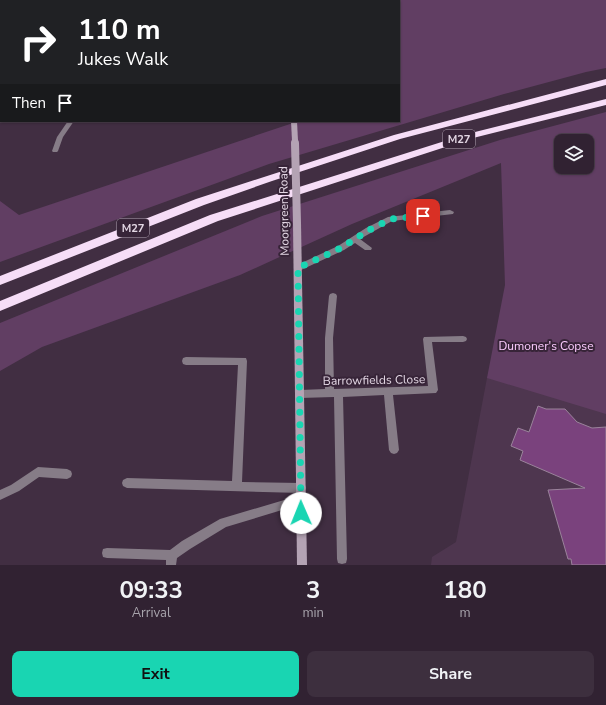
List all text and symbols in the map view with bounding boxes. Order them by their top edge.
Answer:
text: 110 m [78,11,161,49]
icon: right [12,16,64,68]
text: Jukes Walk [78,47,168,71]
icon: arrive [54,92,76,114]
text: Then [12,93,46,113]
road number: M27 [443,130,475,148]
map controls [554,134,594,174]
button: layers [554,134,594,174]
street label: Moorgreen Road [275,166,293,256]
pin [406,199,440,233]
icon: arrive [412,205,434,227]
road number: M27 [117,219,149,237]
park label: Dumoner's Copse [498,338,594,354]
street label: Barrowfields Close [323,371,425,389]
position arrow [280,492,322,534]
text: 09:33 [119,574,183,606]
text: 3 [306,574,320,606]
text: 180 [443,574,487,606]
text: Arrival [132,604,171,622]
text: min [302,604,324,622]
text: m [459,604,471,622]
button: Exit [12,651,299,697]
button: Share [307,651,594,697]

